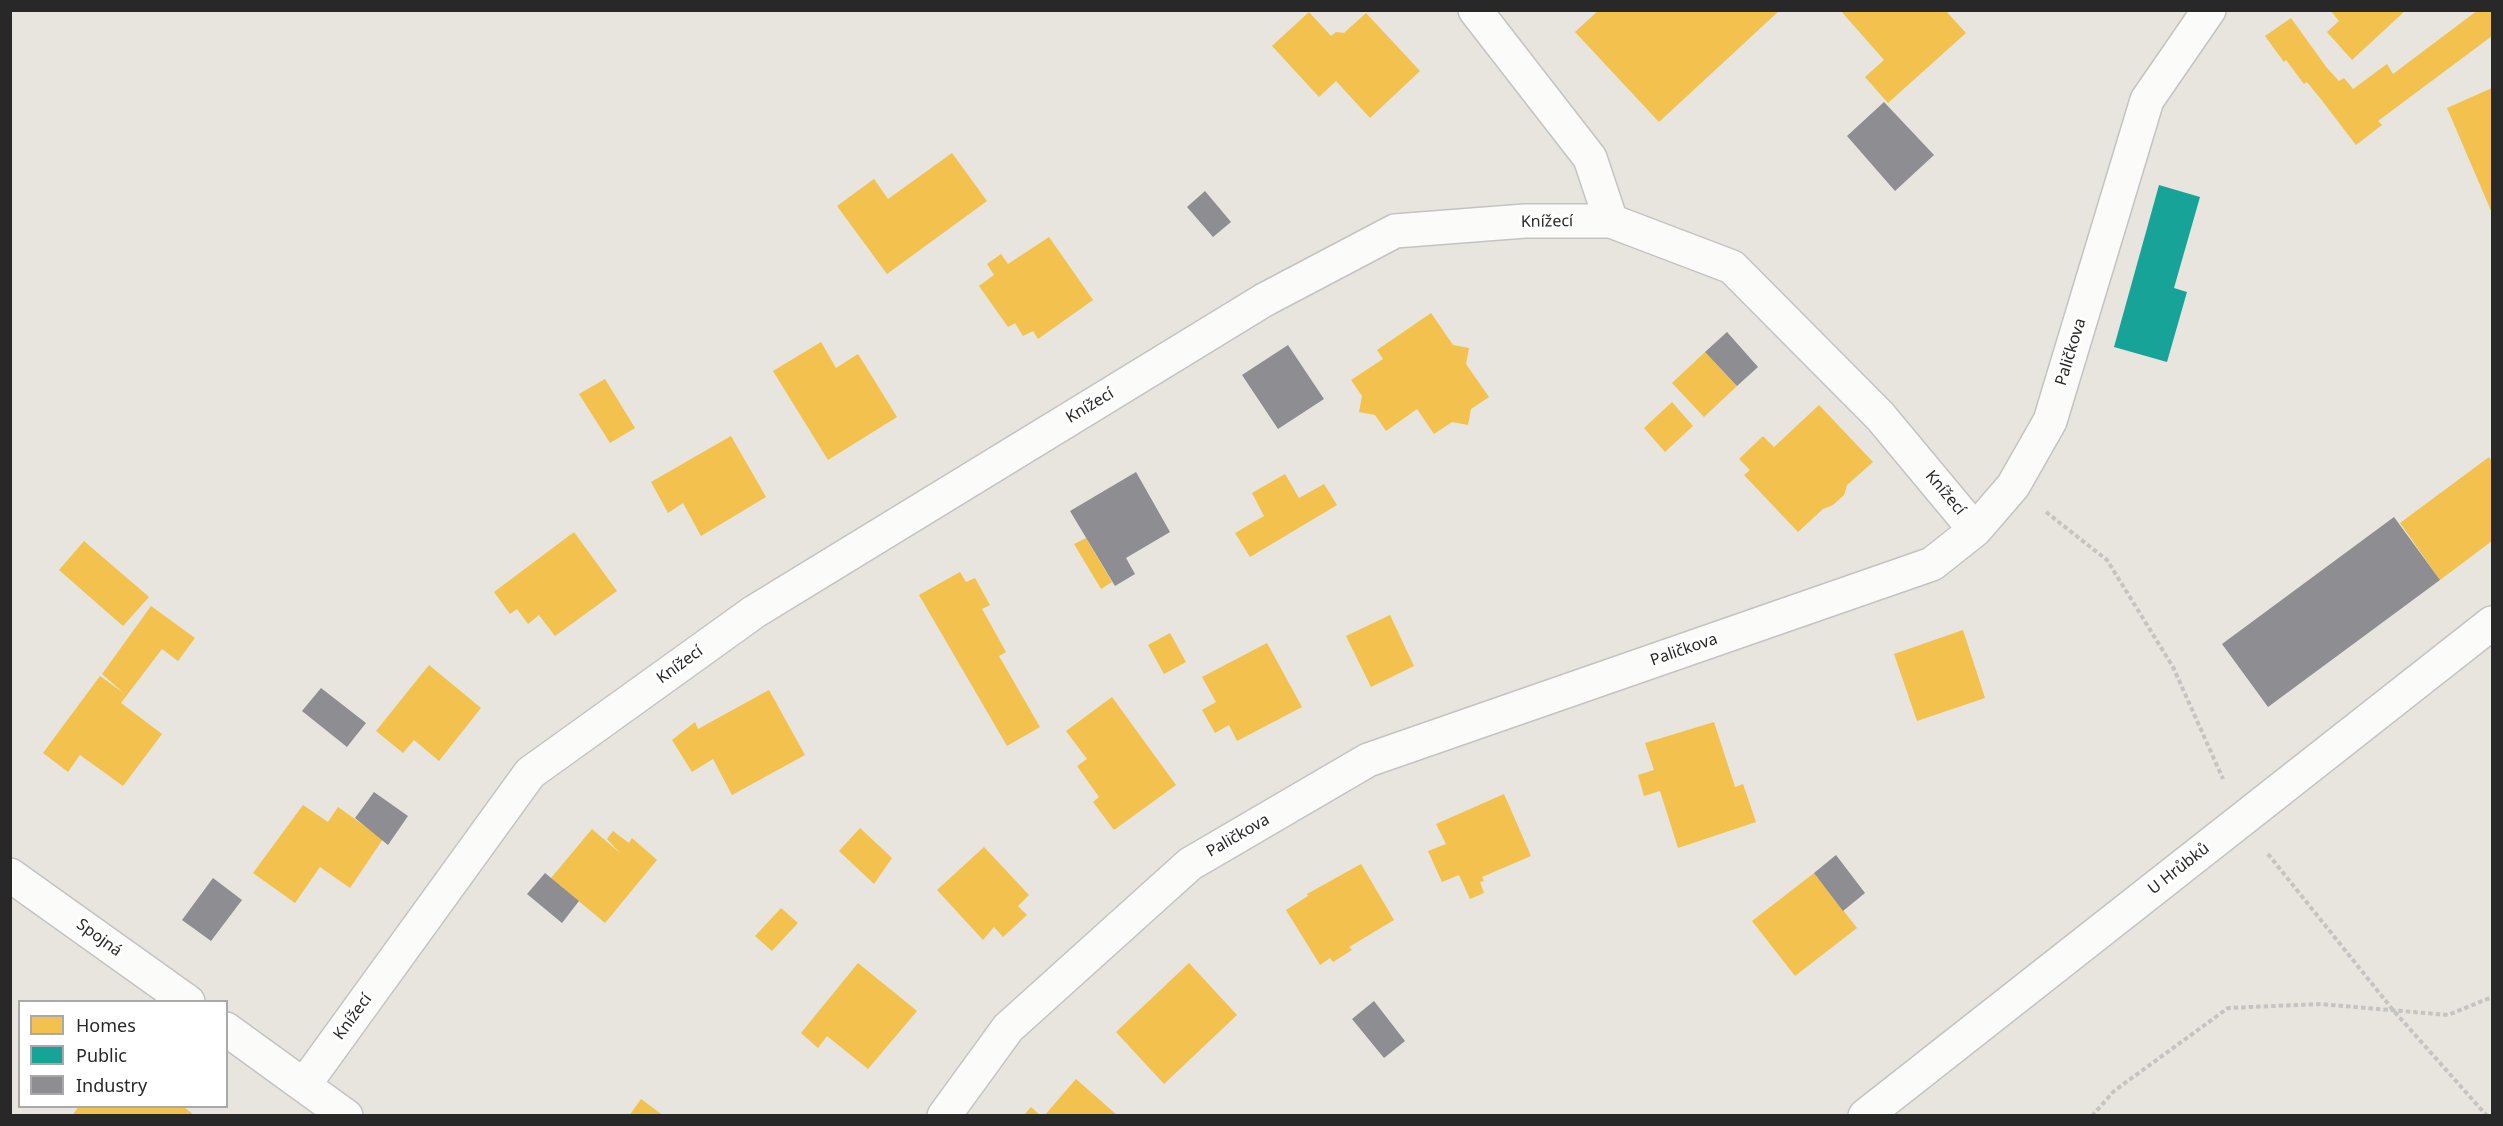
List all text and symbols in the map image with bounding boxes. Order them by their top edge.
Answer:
street label: Knížecí [1521,212,1573,232]
street label: Paličkova [2052,316,2090,388]
street label: Knížecí [1063,384,1117,428]
street label: Knížecí [1921,467,1969,519]
street label: Paličkova [1648,630,1720,670]
street label: Knížecí [653,642,707,688]
street label: Paličkova [1203,810,1273,862]
street label: U Hrůbků [2145,839,2213,899]
street label: Spojná [73,915,125,961]
street label: Knížecí [330,990,376,1044]
legend [18,1000,228,1108]
text: Homes [76,1013,136,1037]
text: Public [76,1043,127,1067]
text: Industry [76,1073,147,1097]

